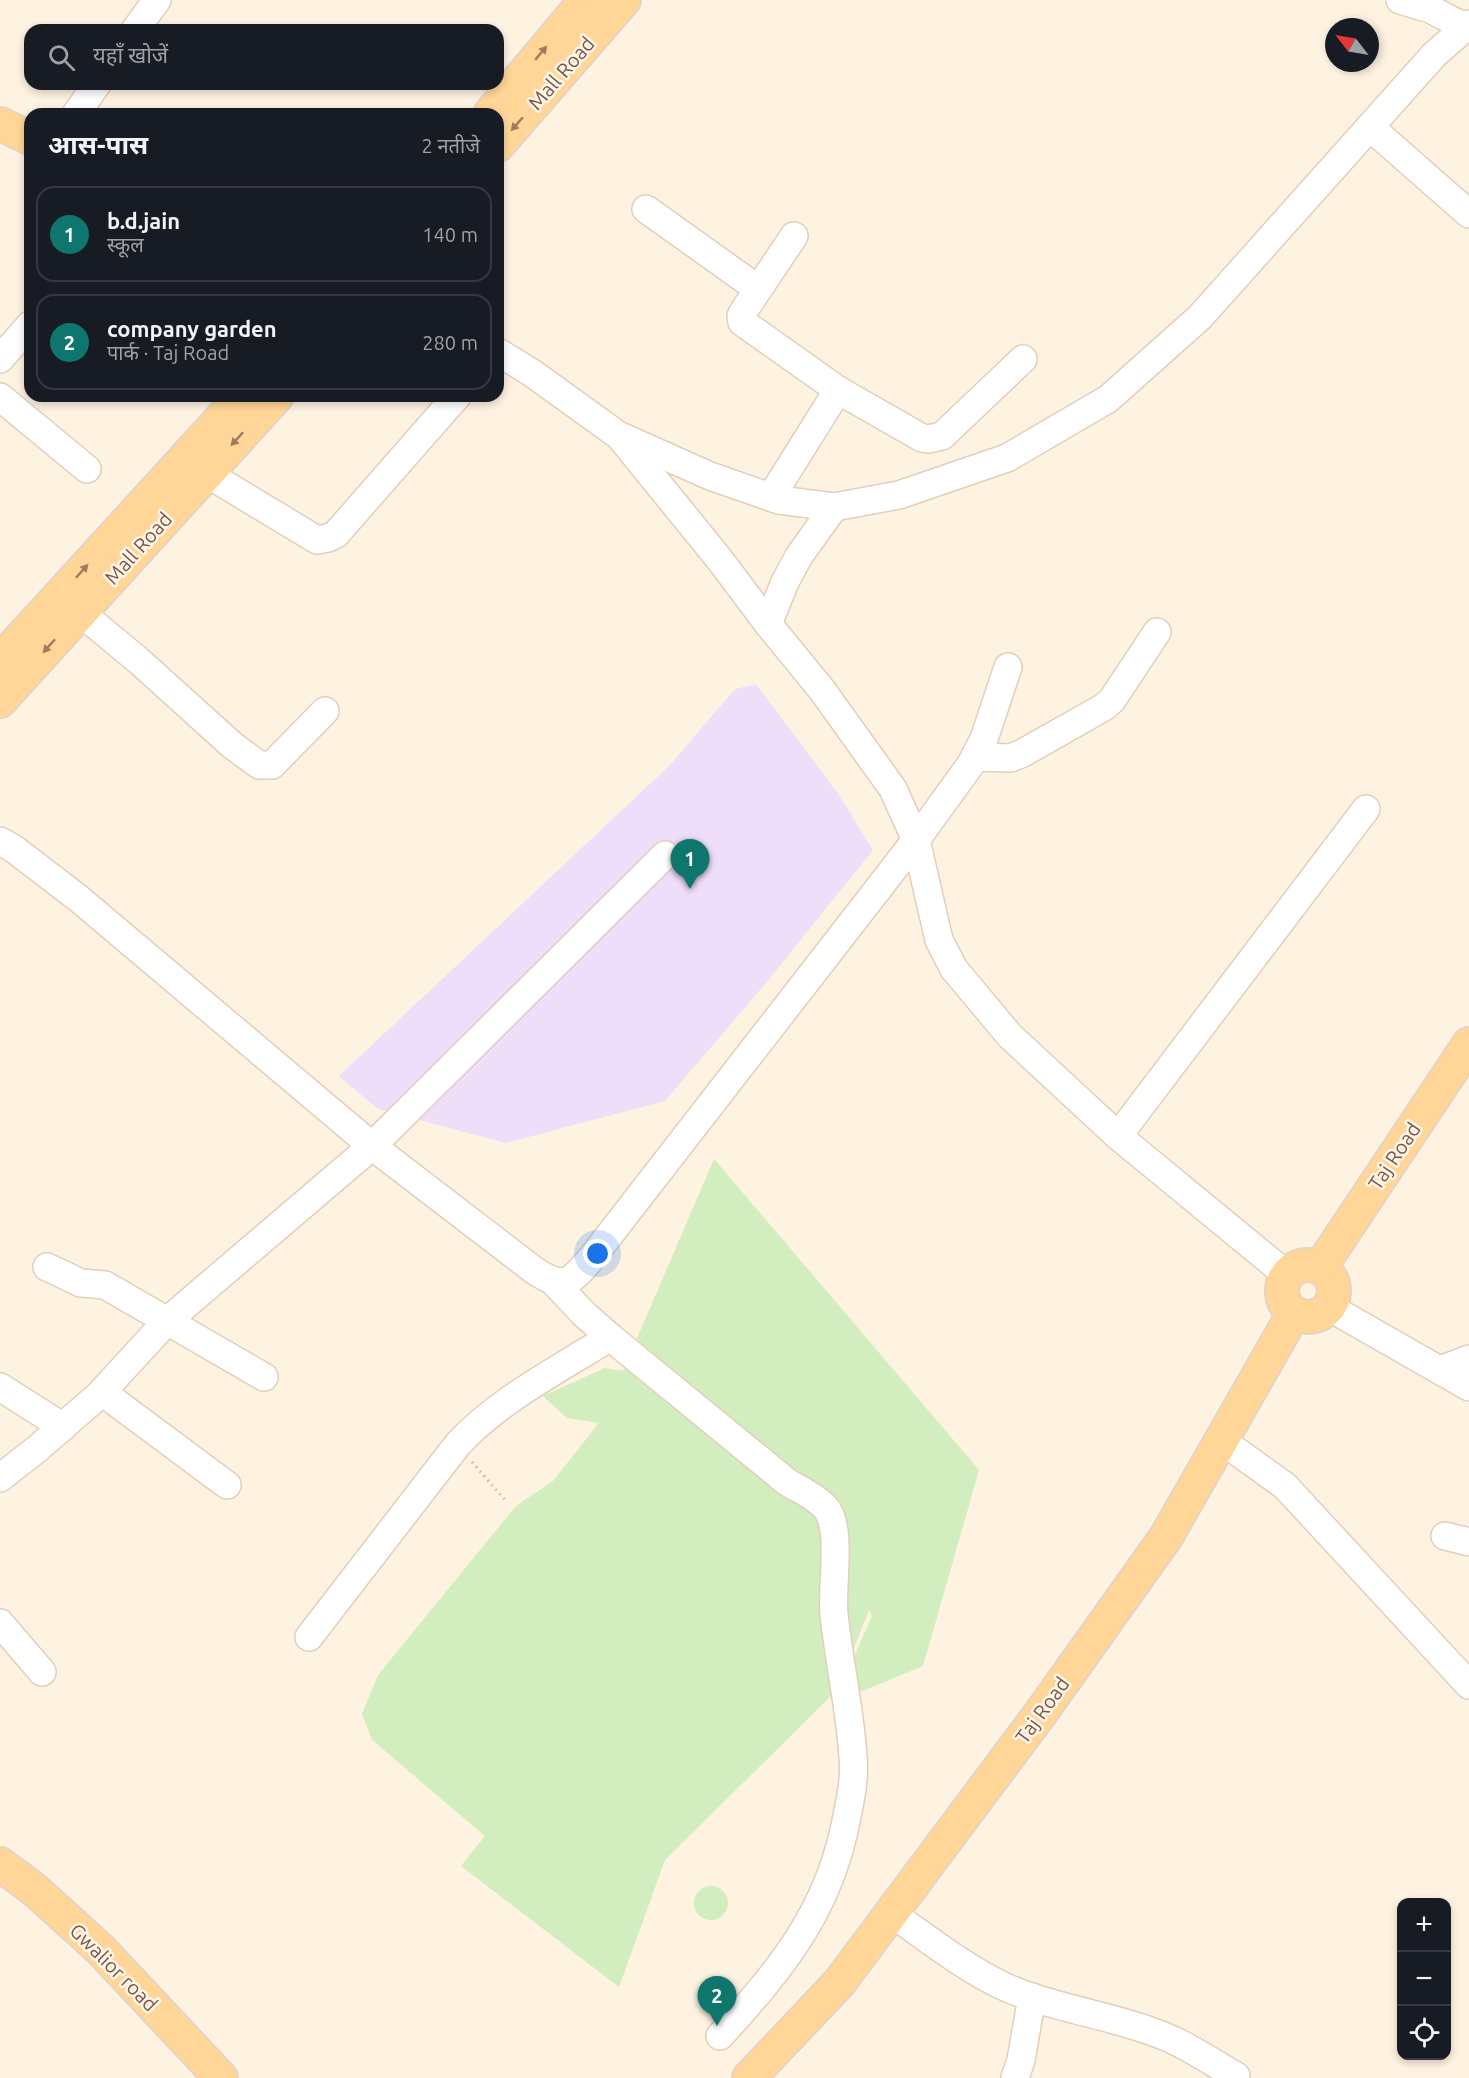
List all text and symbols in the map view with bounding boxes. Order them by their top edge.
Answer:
north arrow [1325,18,1379,72]
search box [24,24,504,90]
street label: Mall Road [523,32,599,114]
icon: search [45,41,78,74]
text: यहाँ खोजें [93,42,168,67]
one-way arrow [534,46,547,61]
one-way arrow [511,116,524,131]
text: आस-पास [48,130,148,159]
text: 2 नतीजे [422,134,480,157]
text: b.d.jain [107,208,180,233]
text: 1 [64,223,75,246]
text: 140 m [422,223,478,246]
text: स्कूल [107,233,144,256]
text: company garden [107,316,277,341]
text: 2 [64,331,75,354]
text: 280 m [422,331,478,354]
text: पार्क · Taj Road [107,341,229,364]
one-way arrow [231,431,244,446]
street label: Mall Road [100,507,176,589]
one-way arrow [75,564,88,579]
one-way arrow [42,638,56,653]
pin: 1 [670,840,710,889]
street label: Taj Road [1363,1118,1425,1194]
your location [583,1239,612,1268]
street label: Taj Road [1010,1672,1074,1748]
map controls [1397,1898,1451,2060]
button: + [1397,1898,1451,1952]
street label: Gwalior road [65,1918,163,2016]
button: − [1397,1952,1451,2006]
pin: 2 [698,1976,736,2026]
button: locate [1397,2006,1451,2060]

